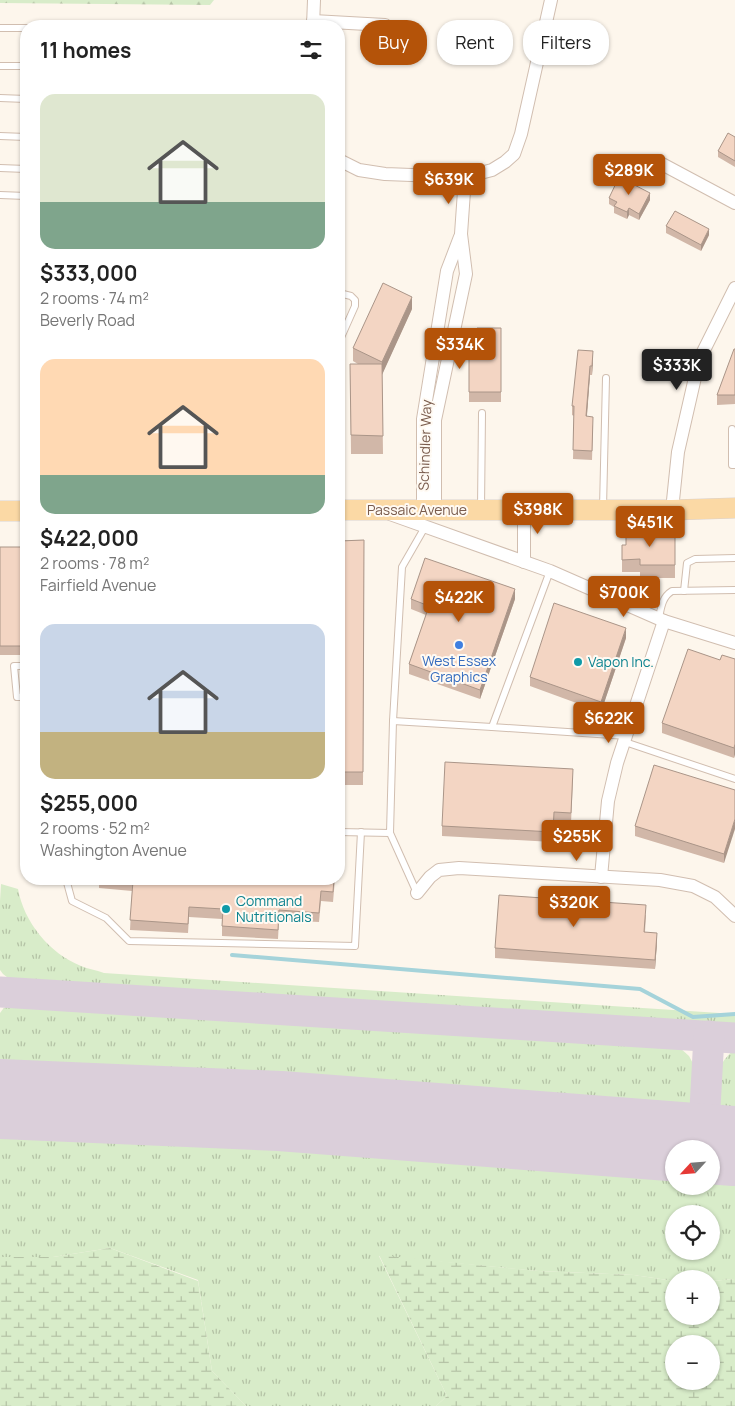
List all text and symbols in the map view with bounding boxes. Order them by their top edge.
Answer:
chip: Buy [360,20,427,65]
chip: Rent [437,20,513,65]
chip: Filters [523,20,609,65]
text: 11 homes [40,36,131,64]
icon: filters [297,36,325,64]
icon: home [138,127,228,217]
pin: $289K [594,154,664,196]
text: $289K [604,159,654,181]
pin: $639K [414,162,484,205]
text: $639K [424,168,474,190]
text: $333,000 [40,259,138,287]
text: 2 rooms · 74 m² [40,287,149,309]
text: Beverly Road [40,309,135,331]
pin: $334K [425,328,495,370]
text: $334K [436,333,484,355]
pin: $333K [642,348,712,391]
text: $333K [653,354,701,376]
icon: home [138,392,228,482]
street label: Schindler Way [413,399,436,491]
pin: $398K [503,492,573,535]
text: $398K [513,498,563,520]
street label: Passaic Avenue [367,500,467,519]
pin: $451K [615,506,685,548]
text: $451K [627,511,673,533]
text: $422,000 [40,524,139,552]
text: 2 rooms · 78 m² [40,552,149,574]
text: Fairfield Avenue [40,574,156,596]
pin: $700K [589,576,659,618]
pin: $422K [424,580,494,623]
text: $700K [599,581,649,603]
text: $422K [434,586,484,608]
marker: West Essex Graphics [453,639,465,651]
place label: West Essex Graphics [422,651,497,686]
place label: Vapon Inc. [588,652,654,671]
marker: Vapon Inc. [572,656,584,668]
icon: home [138,657,228,747]
pin: $622K [574,702,644,744]
text: $622K [584,707,634,729]
text: $255,000 [40,789,138,817]
text: 2 rooms · 52 m² [40,817,150,839]
pin: $255K [542,820,612,862]
text: $255K [553,825,601,847]
text: Washington Avenue [40,839,187,861]
pin: $320K [539,886,609,928]
place label: Command Nutritionals [236,891,312,926]
text: $320K [549,891,599,913]
marker: Command Nutritionals [220,903,232,915]
north arrow [665,1140,720,1195]
map controls [665,1140,720,1390]
button: locate [665,1205,720,1260]
button: + [665,1270,720,1325]
button: − [665,1335,720,1390]

